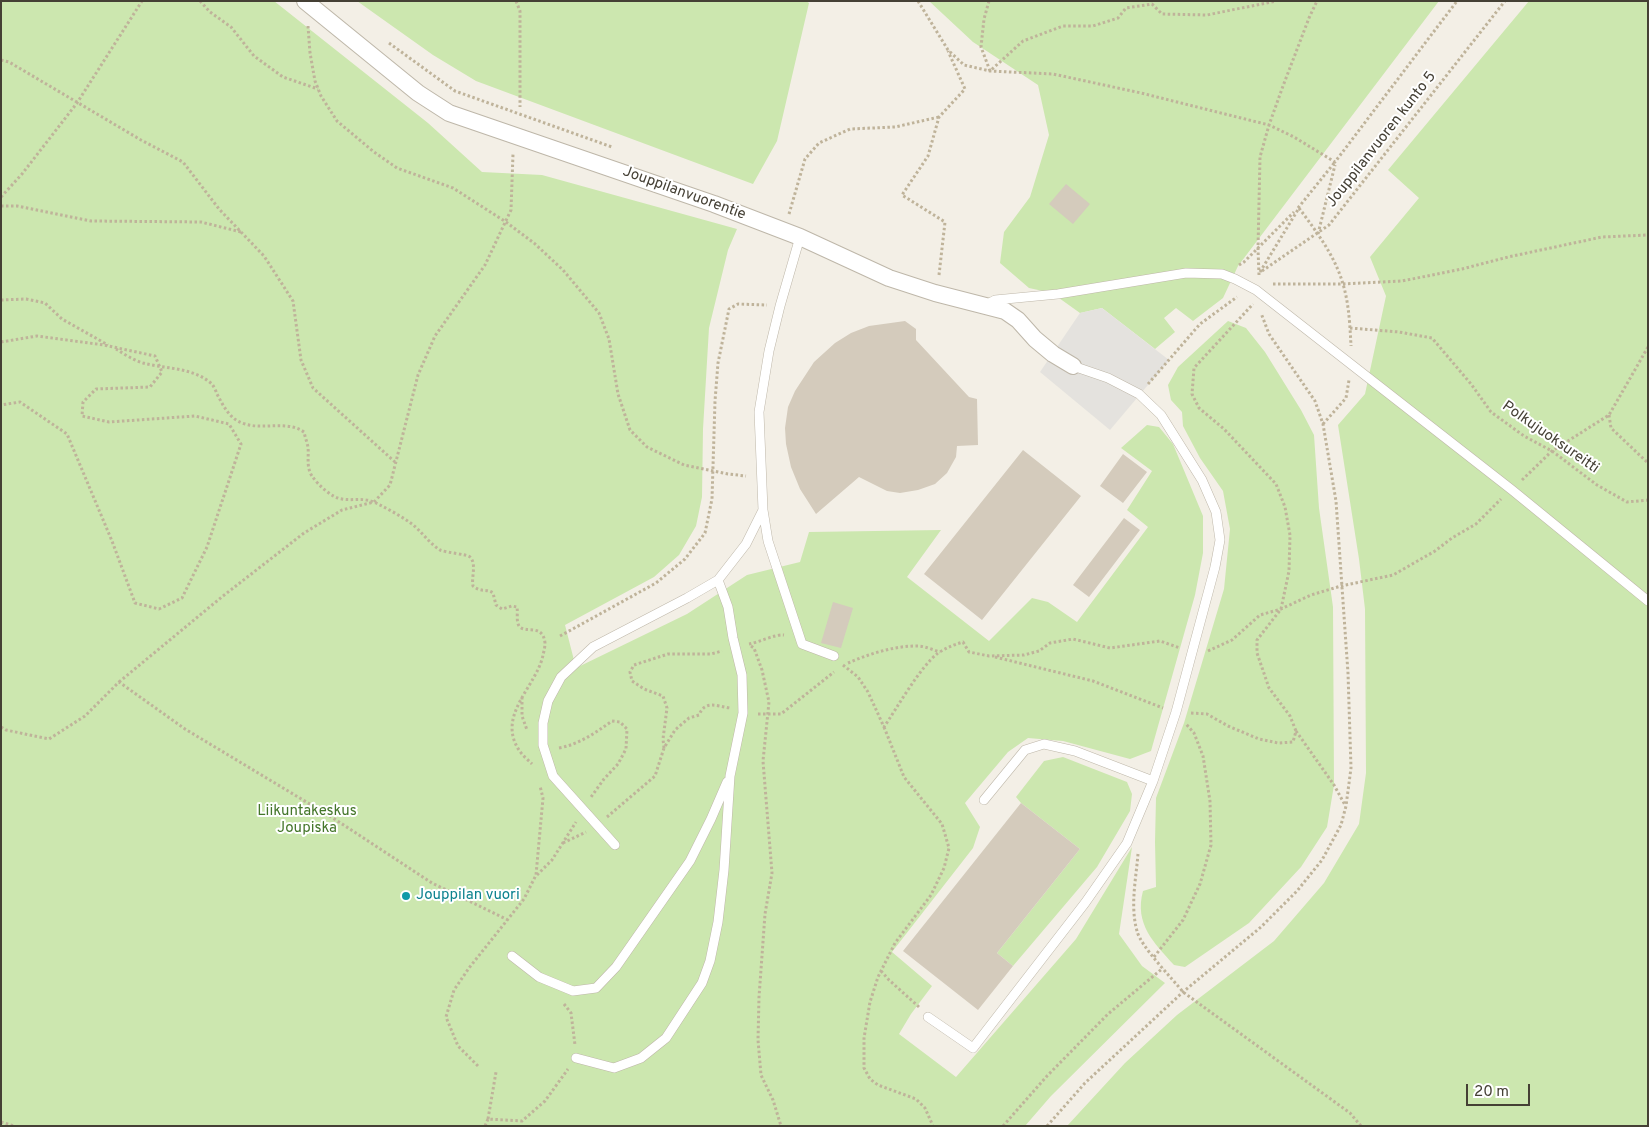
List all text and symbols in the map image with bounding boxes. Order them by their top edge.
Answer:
street label: Jouppilanvuoren kunto 5 [1323,68,1441,212]
street label: Jouppilanvuorentie [620,163,748,225]
street label: Polkujuoksureitti [1498,398,1602,478]
park label: Liikuntakeskus Joupiska [257,803,357,838]
place label: Jouppilan vuori [416,887,520,905]
marker: Jouppilan vuori [400,890,412,902]
scale bar [1469,1074,1533,1106]
text: 20 m [1474,1083,1509,1102]

